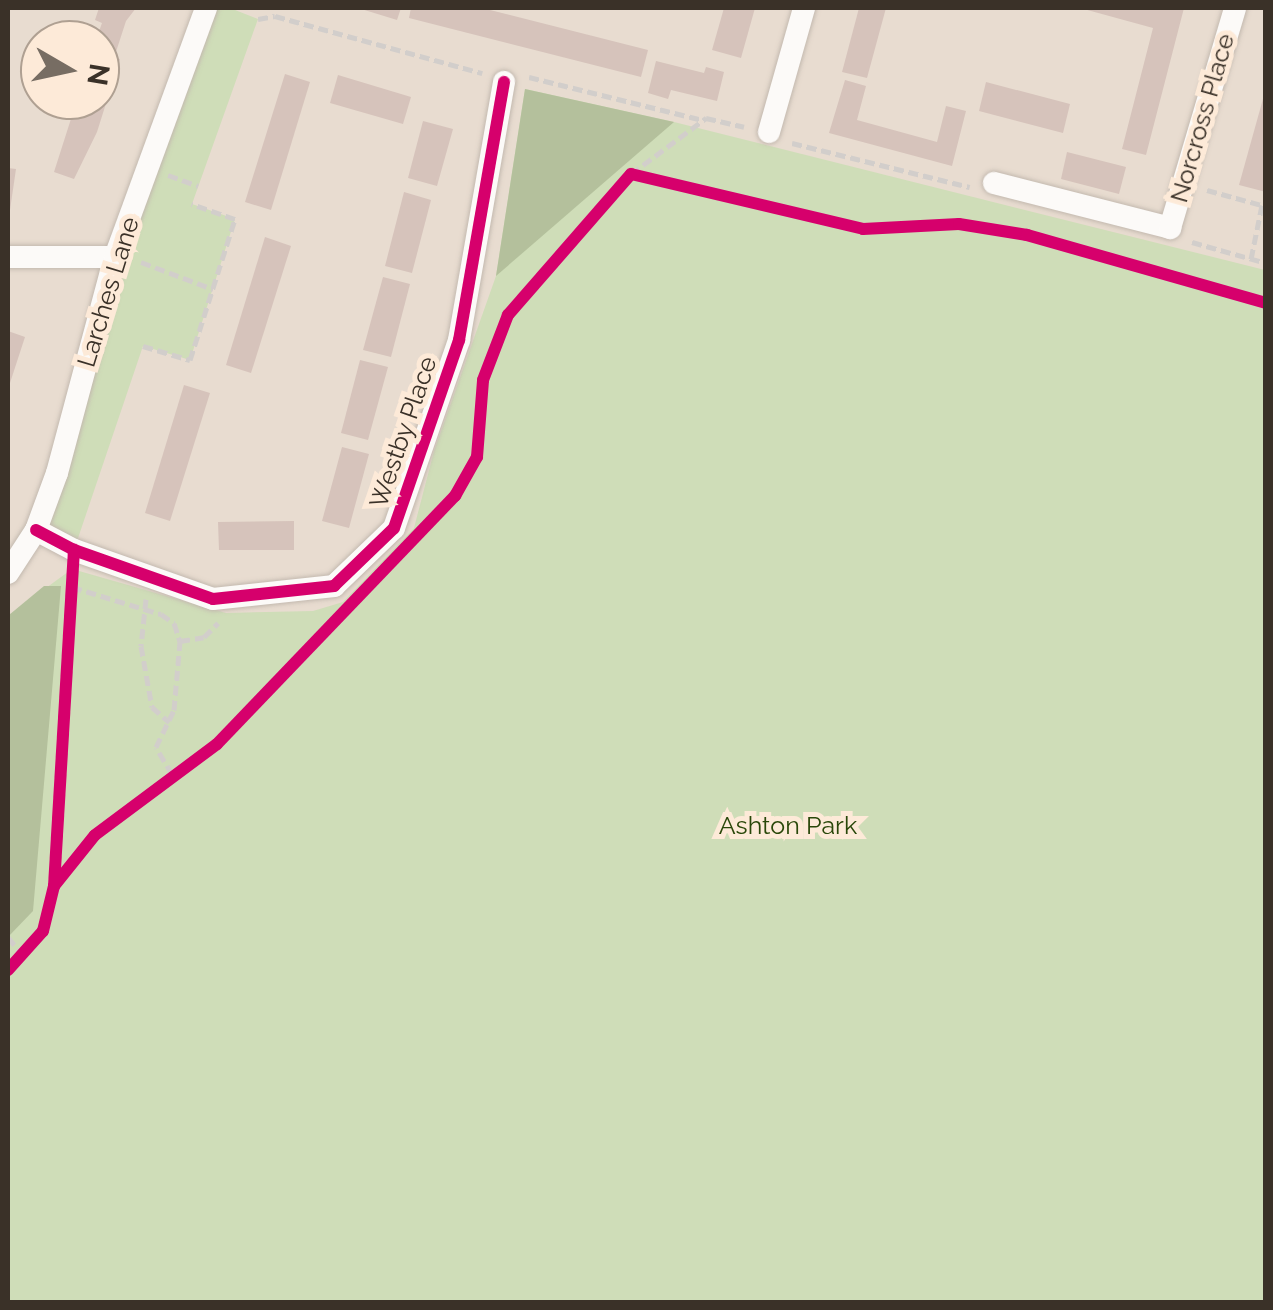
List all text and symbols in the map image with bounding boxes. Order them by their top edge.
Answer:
north arrow [20,20,120,120]
street label: Norcross Place [1164,30,1240,206]
text: N [80,61,116,88]
street label: Larches Lane [71,213,145,371]
street label: Westby Place [363,352,443,512]
park label: Ashton Park [719,810,857,840]

